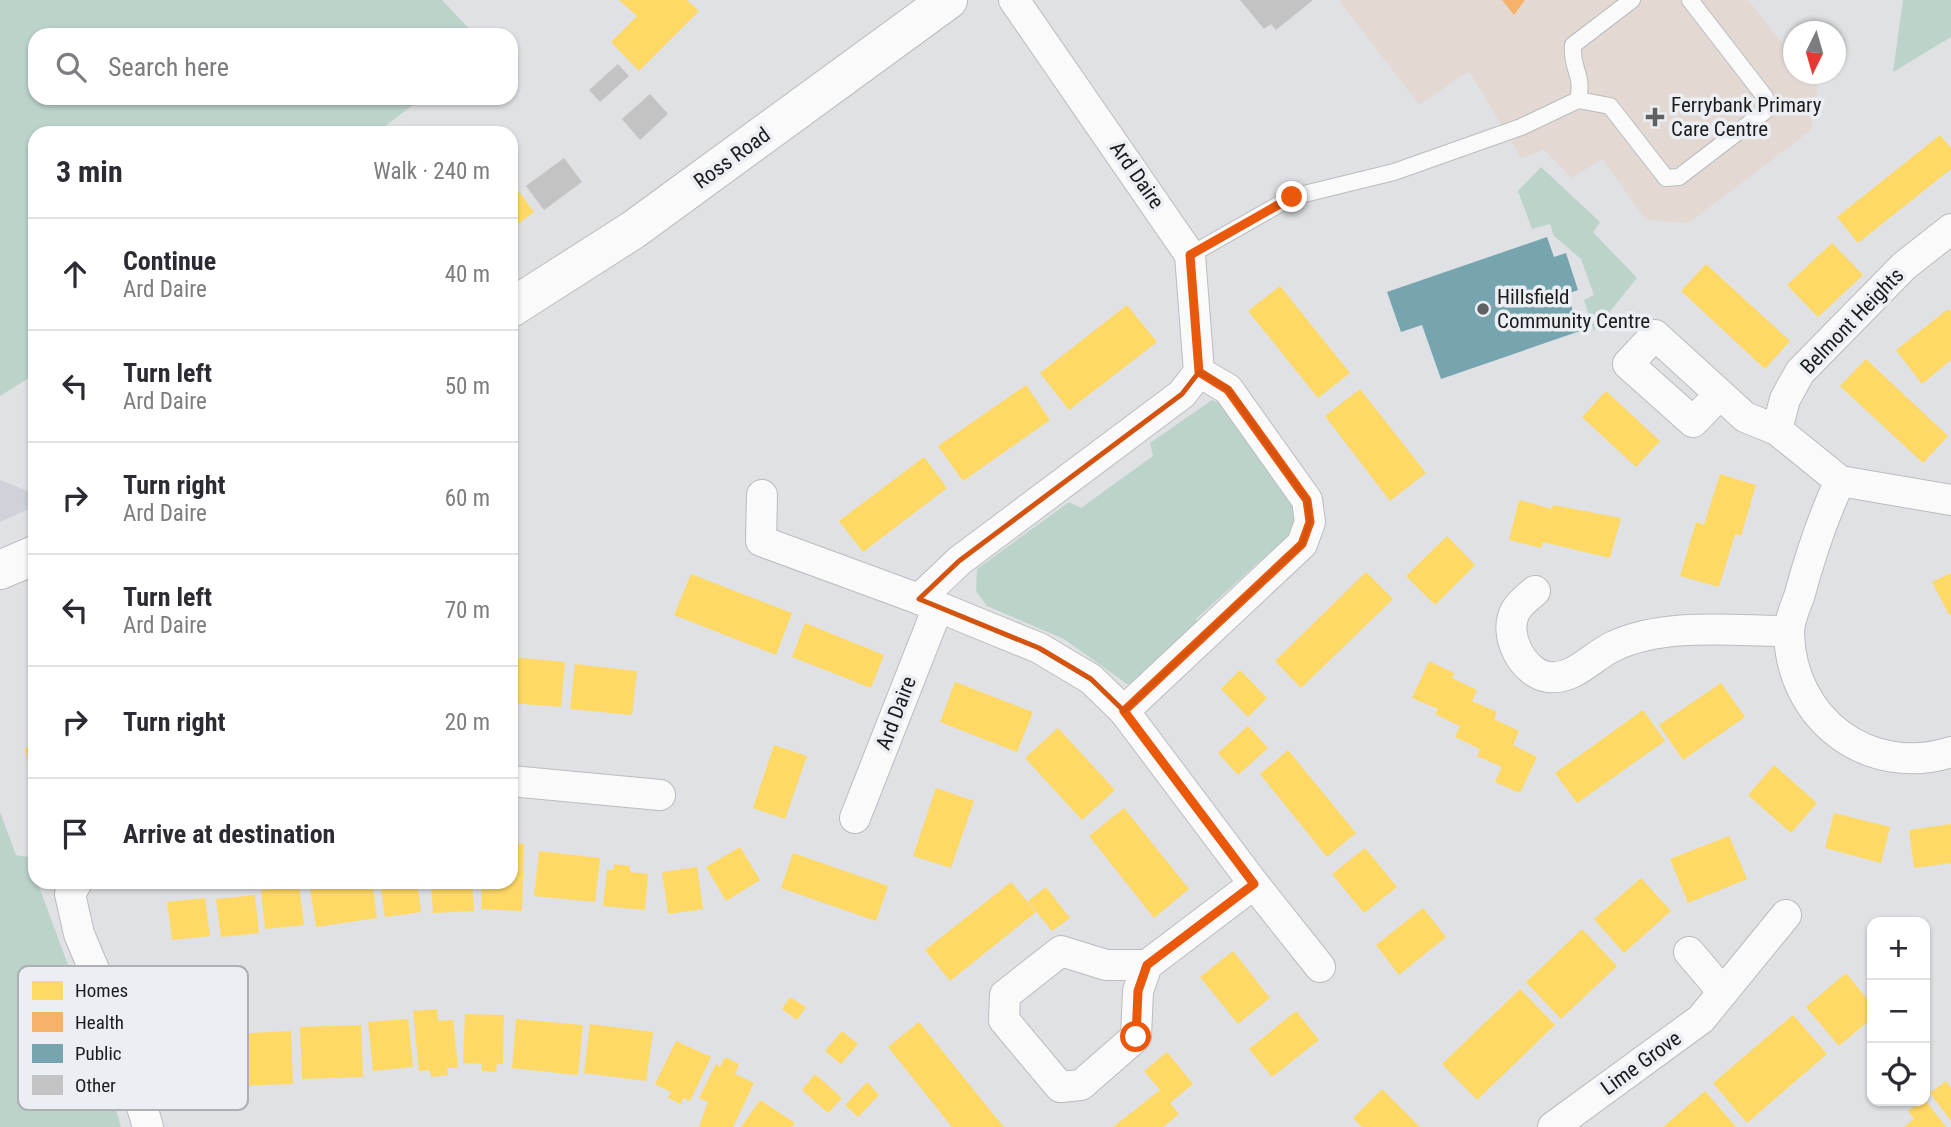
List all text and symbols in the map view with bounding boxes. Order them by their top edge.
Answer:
north arrow [1783,21,1846,84]
search box [28,28,518,105]
icon: search [52,48,90,86]
text: Search here [108,52,229,82]
place label: Ferrybank Primary Care Centre [1671,93,1822,141]
marker: Ferrybank Primary Care Centre [1645,107,1665,127]
street label: Ross Road [689,122,775,194]
street label: Ard Daire [1105,137,1169,213]
text: 3 min [56,154,123,189]
text: Walk · 240 m [373,158,490,185]
route end [1276,181,1307,212]
text: Continue [123,246,216,276]
icon: ahead [56,255,94,293]
text: 40 m [445,261,490,288]
street label: Belmont Heights [1796,263,1908,379]
text: Ard Daire [123,276,207,303]
place label: Hillsfield Community Centre [1497,285,1650,333]
marker: Hillsfield Community Centre [1475,301,1491,317]
text: Turn left [123,358,212,388]
icon: left [56,367,94,405]
text: 50 m [445,373,490,400]
text: Ard Daire [123,388,207,415]
text: Turn right [123,470,225,500]
icon: right [56,479,94,517]
text: 60 m [445,485,490,512]
text: Ard Daire [123,500,207,527]
text: Turn left [123,582,212,612]
icon: left [56,591,94,629]
text: 70 m [445,597,490,624]
text: Ard Daire [123,612,207,639]
street label: Ard Daire [871,673,921,753]
icon: right [56,703,94,741]
text: Turn right [123,707,225,737]
text: 20 m [445,709,490,736]
icon: arrive [56,815,94,853]
text: Arrive at destination [123,819,335,849]
map controls [1867,917,1930,1106]
button: + [1867,917,1930,980]
legend [18,966,248,1110]
text: Homes [75,979,128,1002]
button: − [1867,980,1930,1043]
text: Health [75,1011,124,1034]
route start [1120,1021,1151,1052]
street label: Lime Grove [1596,1026,1686,1100]
text: Public [75,1042,122,1065]
button: locate [1867,1043,1930,1106]
text: Other [75,1074,116,1097]

